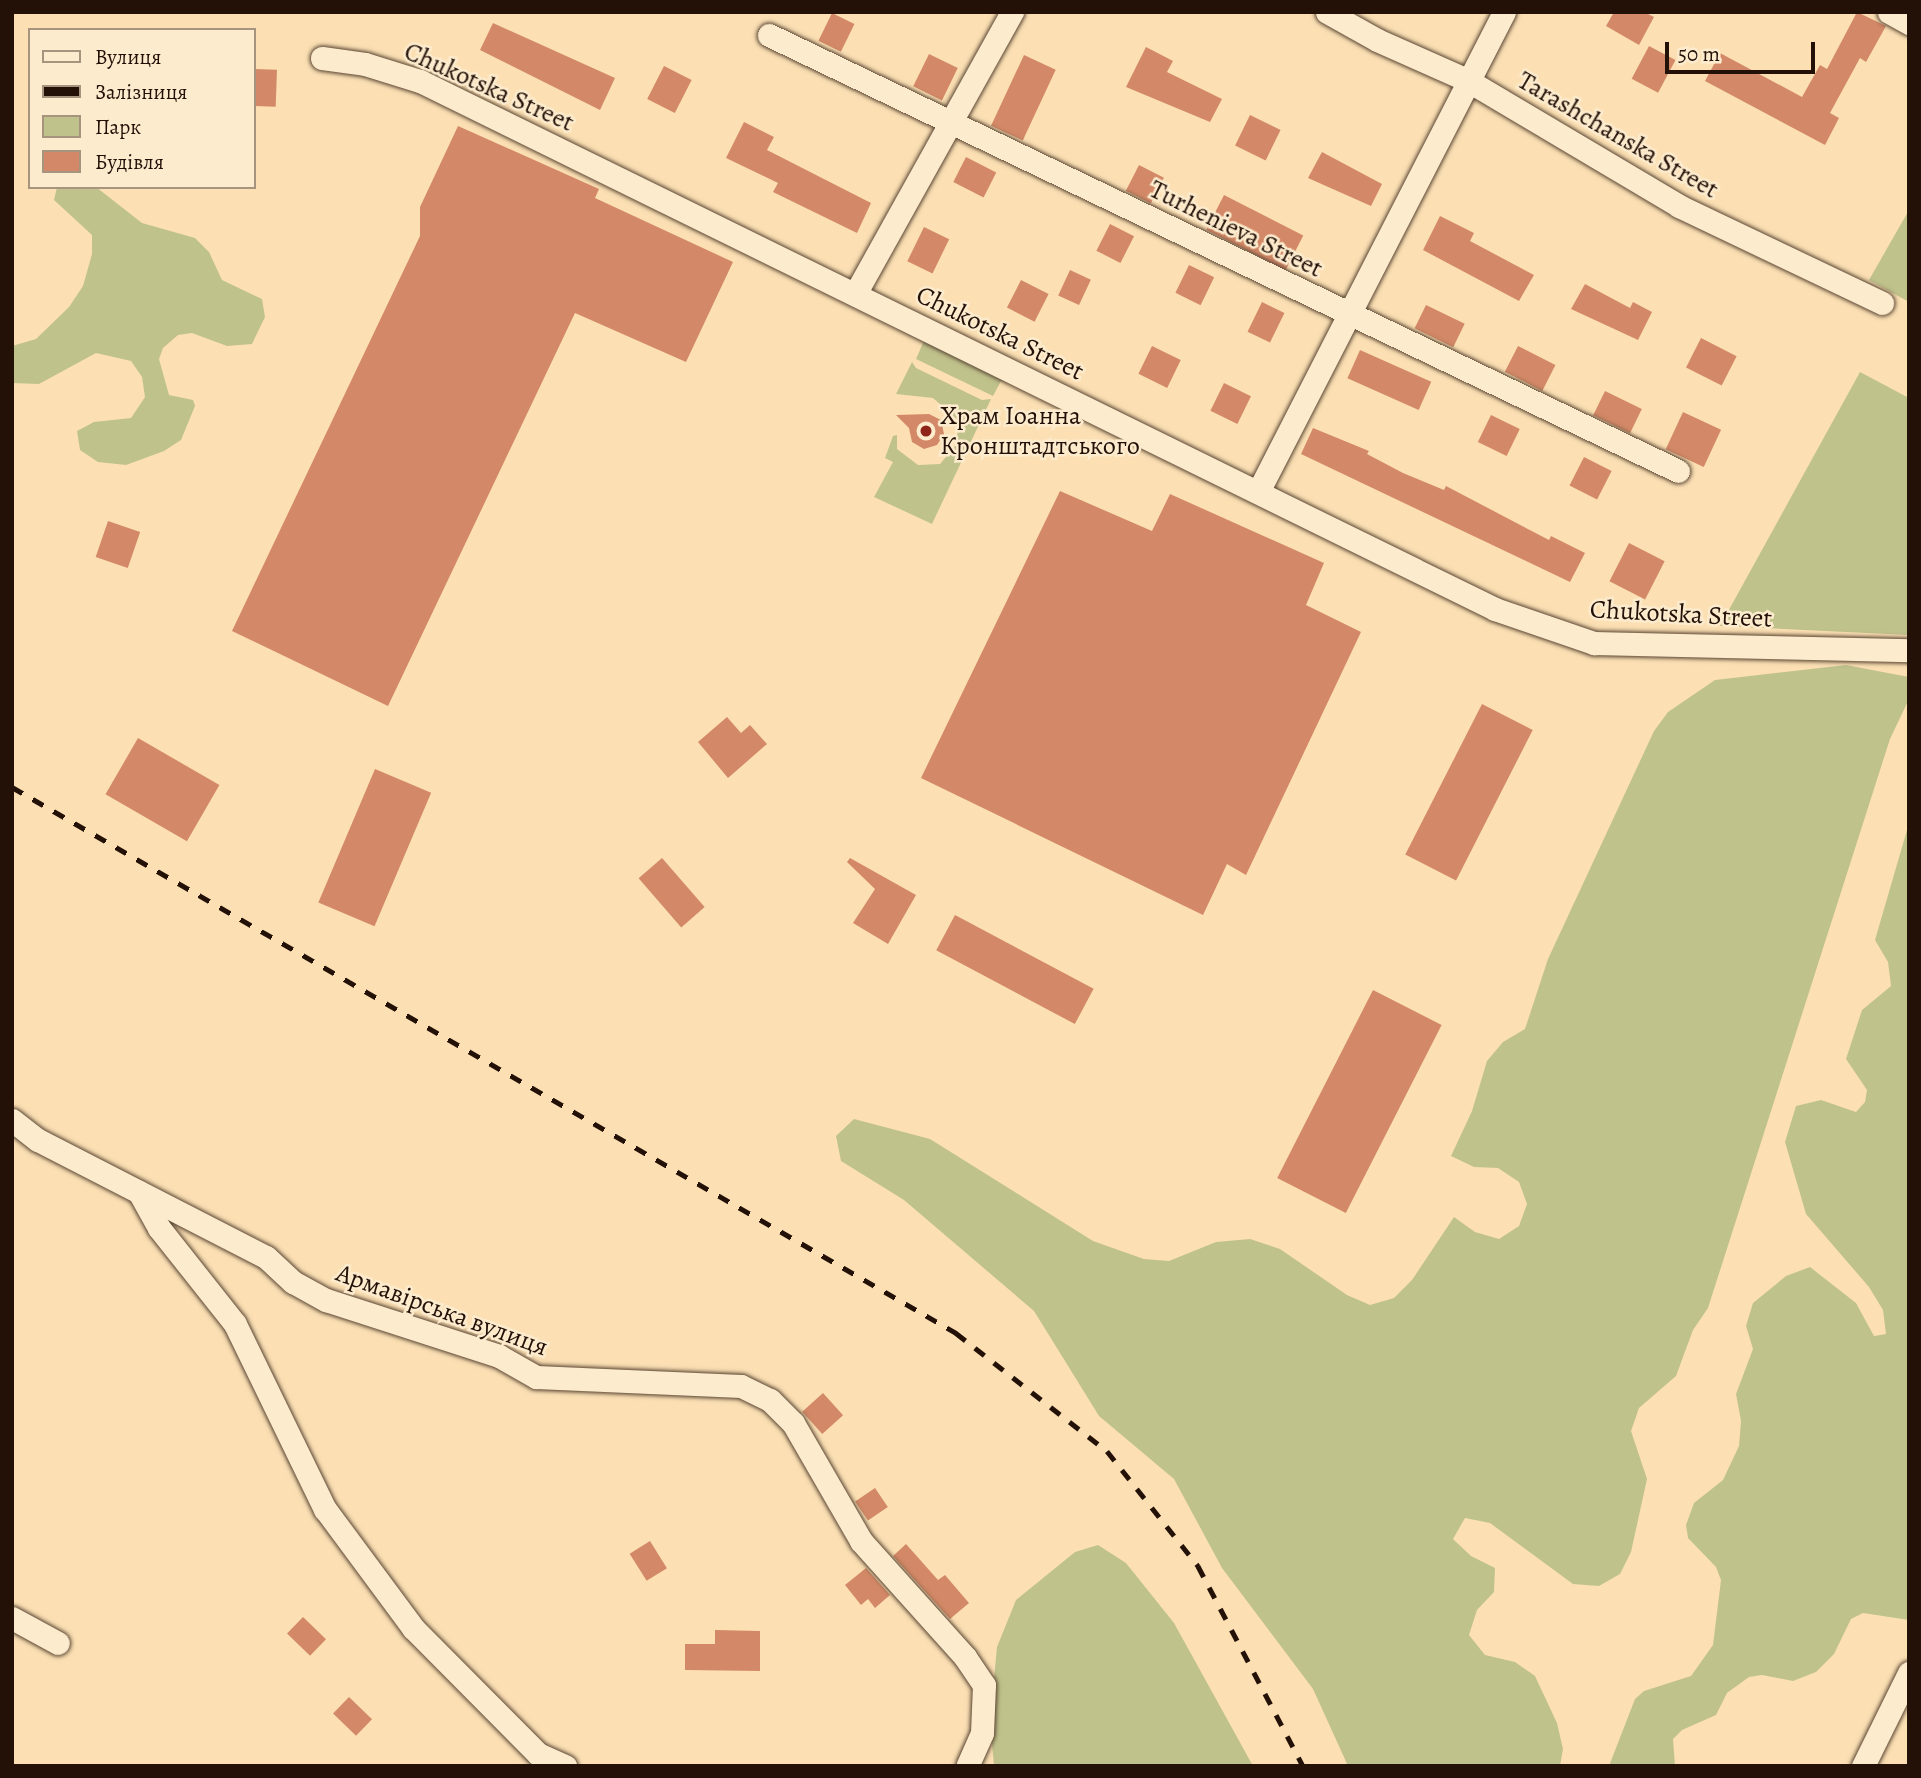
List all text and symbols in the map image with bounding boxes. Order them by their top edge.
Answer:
legend [28,28,256,189]
scale bar [1669,28,1820,72]
street label: Chukotska Street [399,36,579,138]
text: 50 m [1678,40,1720,68]
text: Вулиця [95,43,161,71]
street label: Tarashchanska Street [1512,65,1724,205]
text: Залізниця [95,78,187,106]
text: Парк [95,113,141,141]
text: Будівля [95,148,164,176]
street label: Turhenieva Street [1144,174,1328,284]
street label: Chukotska Street [911,279,1089,387]
place label: Храм Іоанна Кронштадтського [940,400,1140,462]
marker: Храм Іоанна Кронштадтського [918,423,934,439]
street label: Chukotska Street [1589,594,1773,634]
street label: Армавірська вулиця [332,1257,552,1363]

